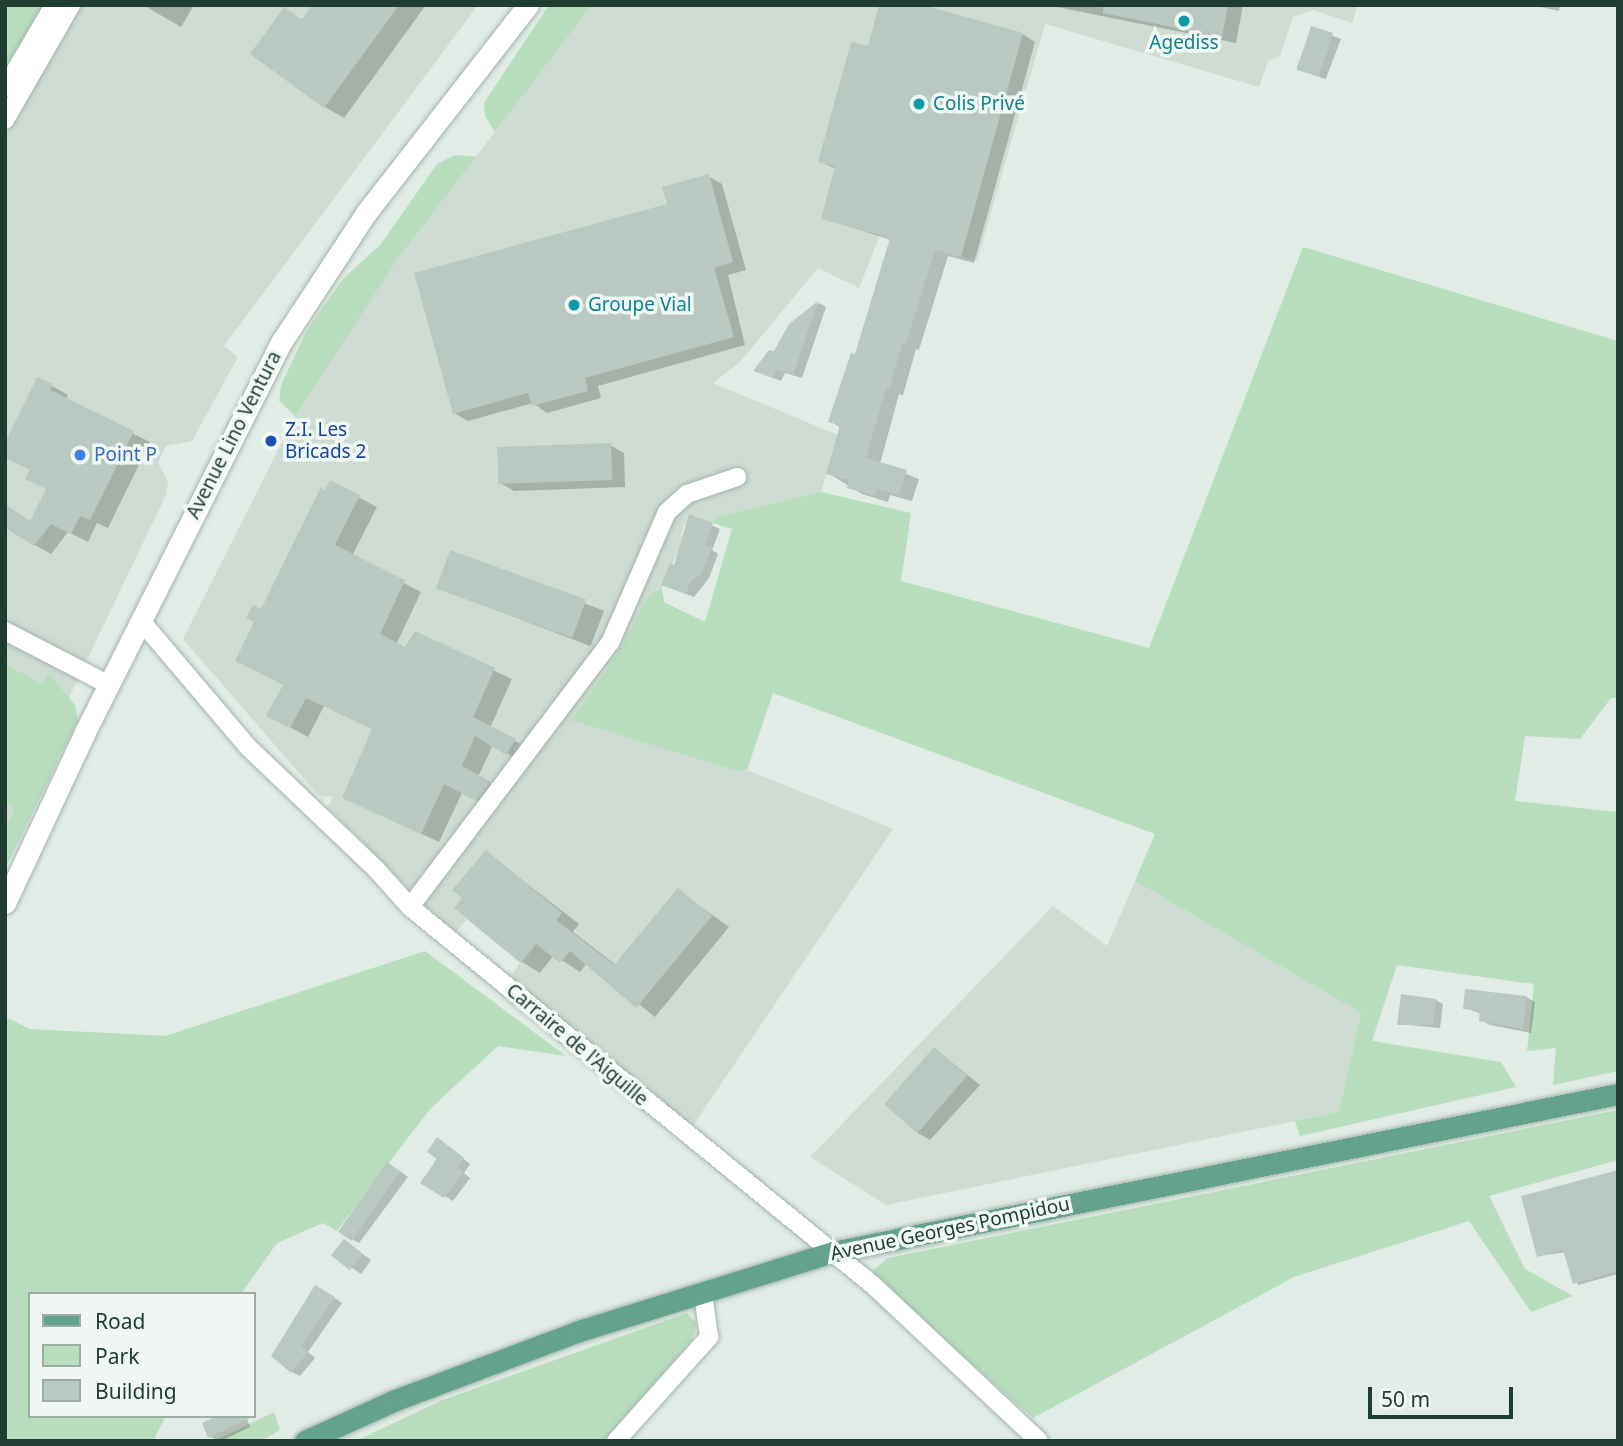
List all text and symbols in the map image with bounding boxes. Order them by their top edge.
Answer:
marker: Agediss [1176,13,1192,29]
place label: Agediss [1149,32,1219,54]
place label: Colis Privé [933,93,1025,115]
marker: Colis Privé [911,96,927,112]
place label: Groupe Vial [588,294,692,316]
marker: Groupe Vial [566,297,582,313]
street label: Avenue Lino Ventura [182,347,286,523]
place label: Z.I. Les Bricads 2 [285,419,366,463]
marker: Z.I. Les Bricads 2 [263,433,279,449]
place label: Point P [94,444,157,466]
marker: Point P [72,447,88,463]
street label: Carraire de l'Aiguille [502,979,652,1111]
street label: Avenue Georges Pompidou [828,1192,1072,1266]
legend [28,1292,256,1418]
text: Road [95,1307,145,1335]
text: Park [95,1342,139,1370]
scale bar [1371,1372,1516,1416]
text: Building [95,1377,177,1405]
text: 50 m [1381,1385,1430,1413]

